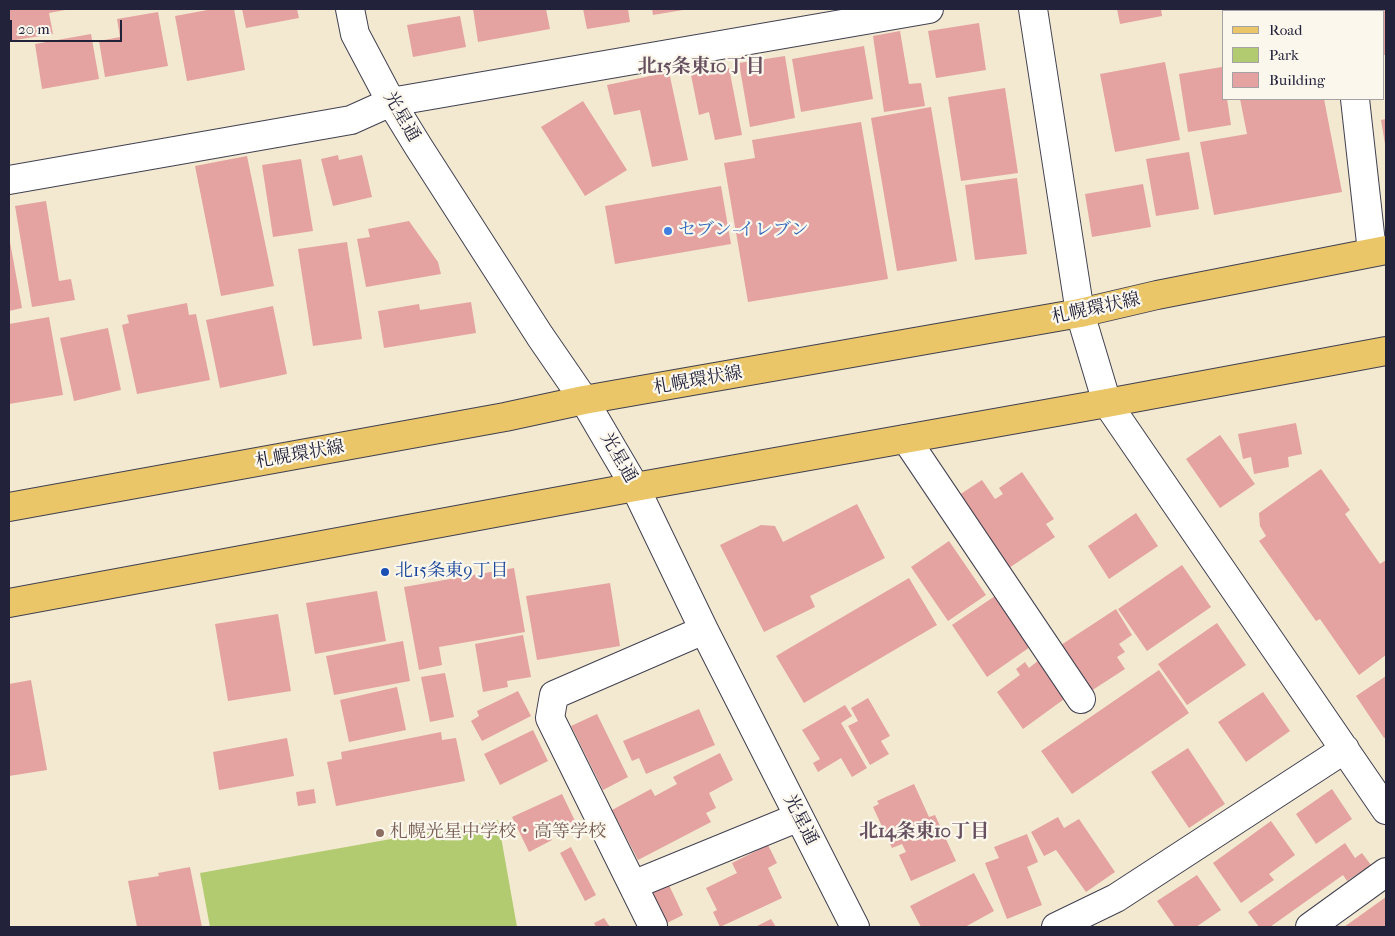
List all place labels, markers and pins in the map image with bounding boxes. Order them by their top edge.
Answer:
place label: セブン-イレブン [678,220,809,242]
marker: セブン-イレブン [662,225,674,237]
place label: 北15条東9丁目 [395,561,509,583]
marker: 北15条東9丁目 [379,566,391,578]
place label: 札幌光星中学校・高等学校 [390,822,606,844]
marker: 札幌光星中学校・高等学校 [374,827,386,839]

